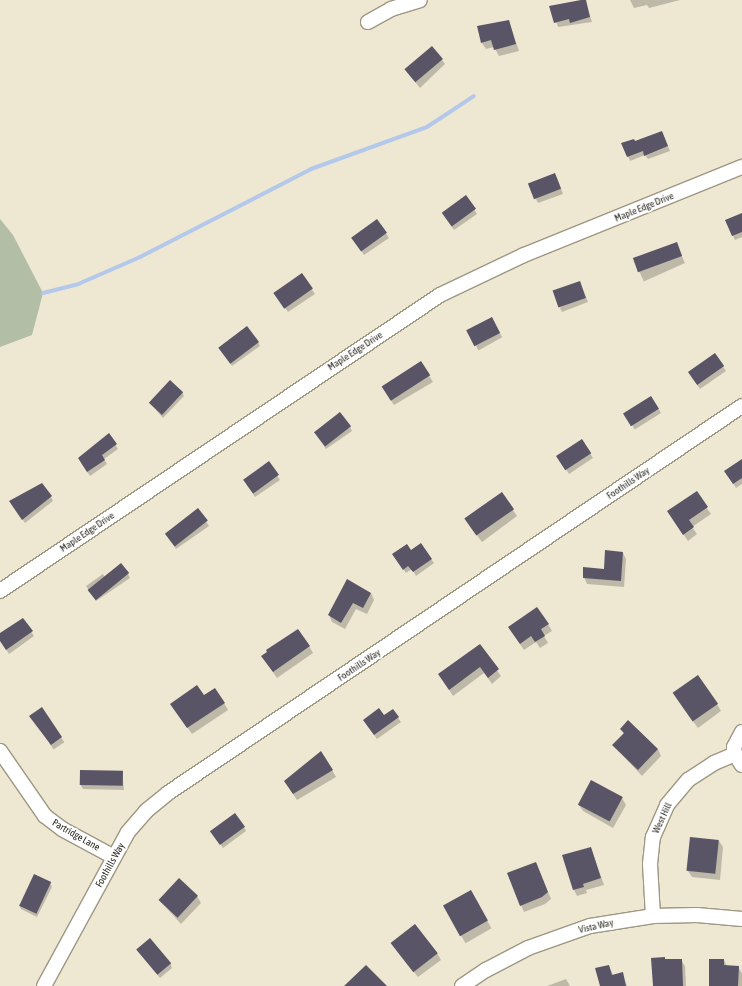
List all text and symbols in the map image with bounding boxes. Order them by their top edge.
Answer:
street label: Maple Edge Drive [613,190,675,224]
street label: Maple Edge Drive [325,329,385,373]
street label: Foothills Way [604,464,652,502]
street label: Maple Edge Drive [58,509,116,555]
street label: Foothills Way [335,646,383,684]
street label: West Hill [650,801,674,835]
street label: Partridge Lane [50,817,102,853]
street label: Foothills Way [93,841,127,889]
street label: Vista Way [577,916,615,936]

